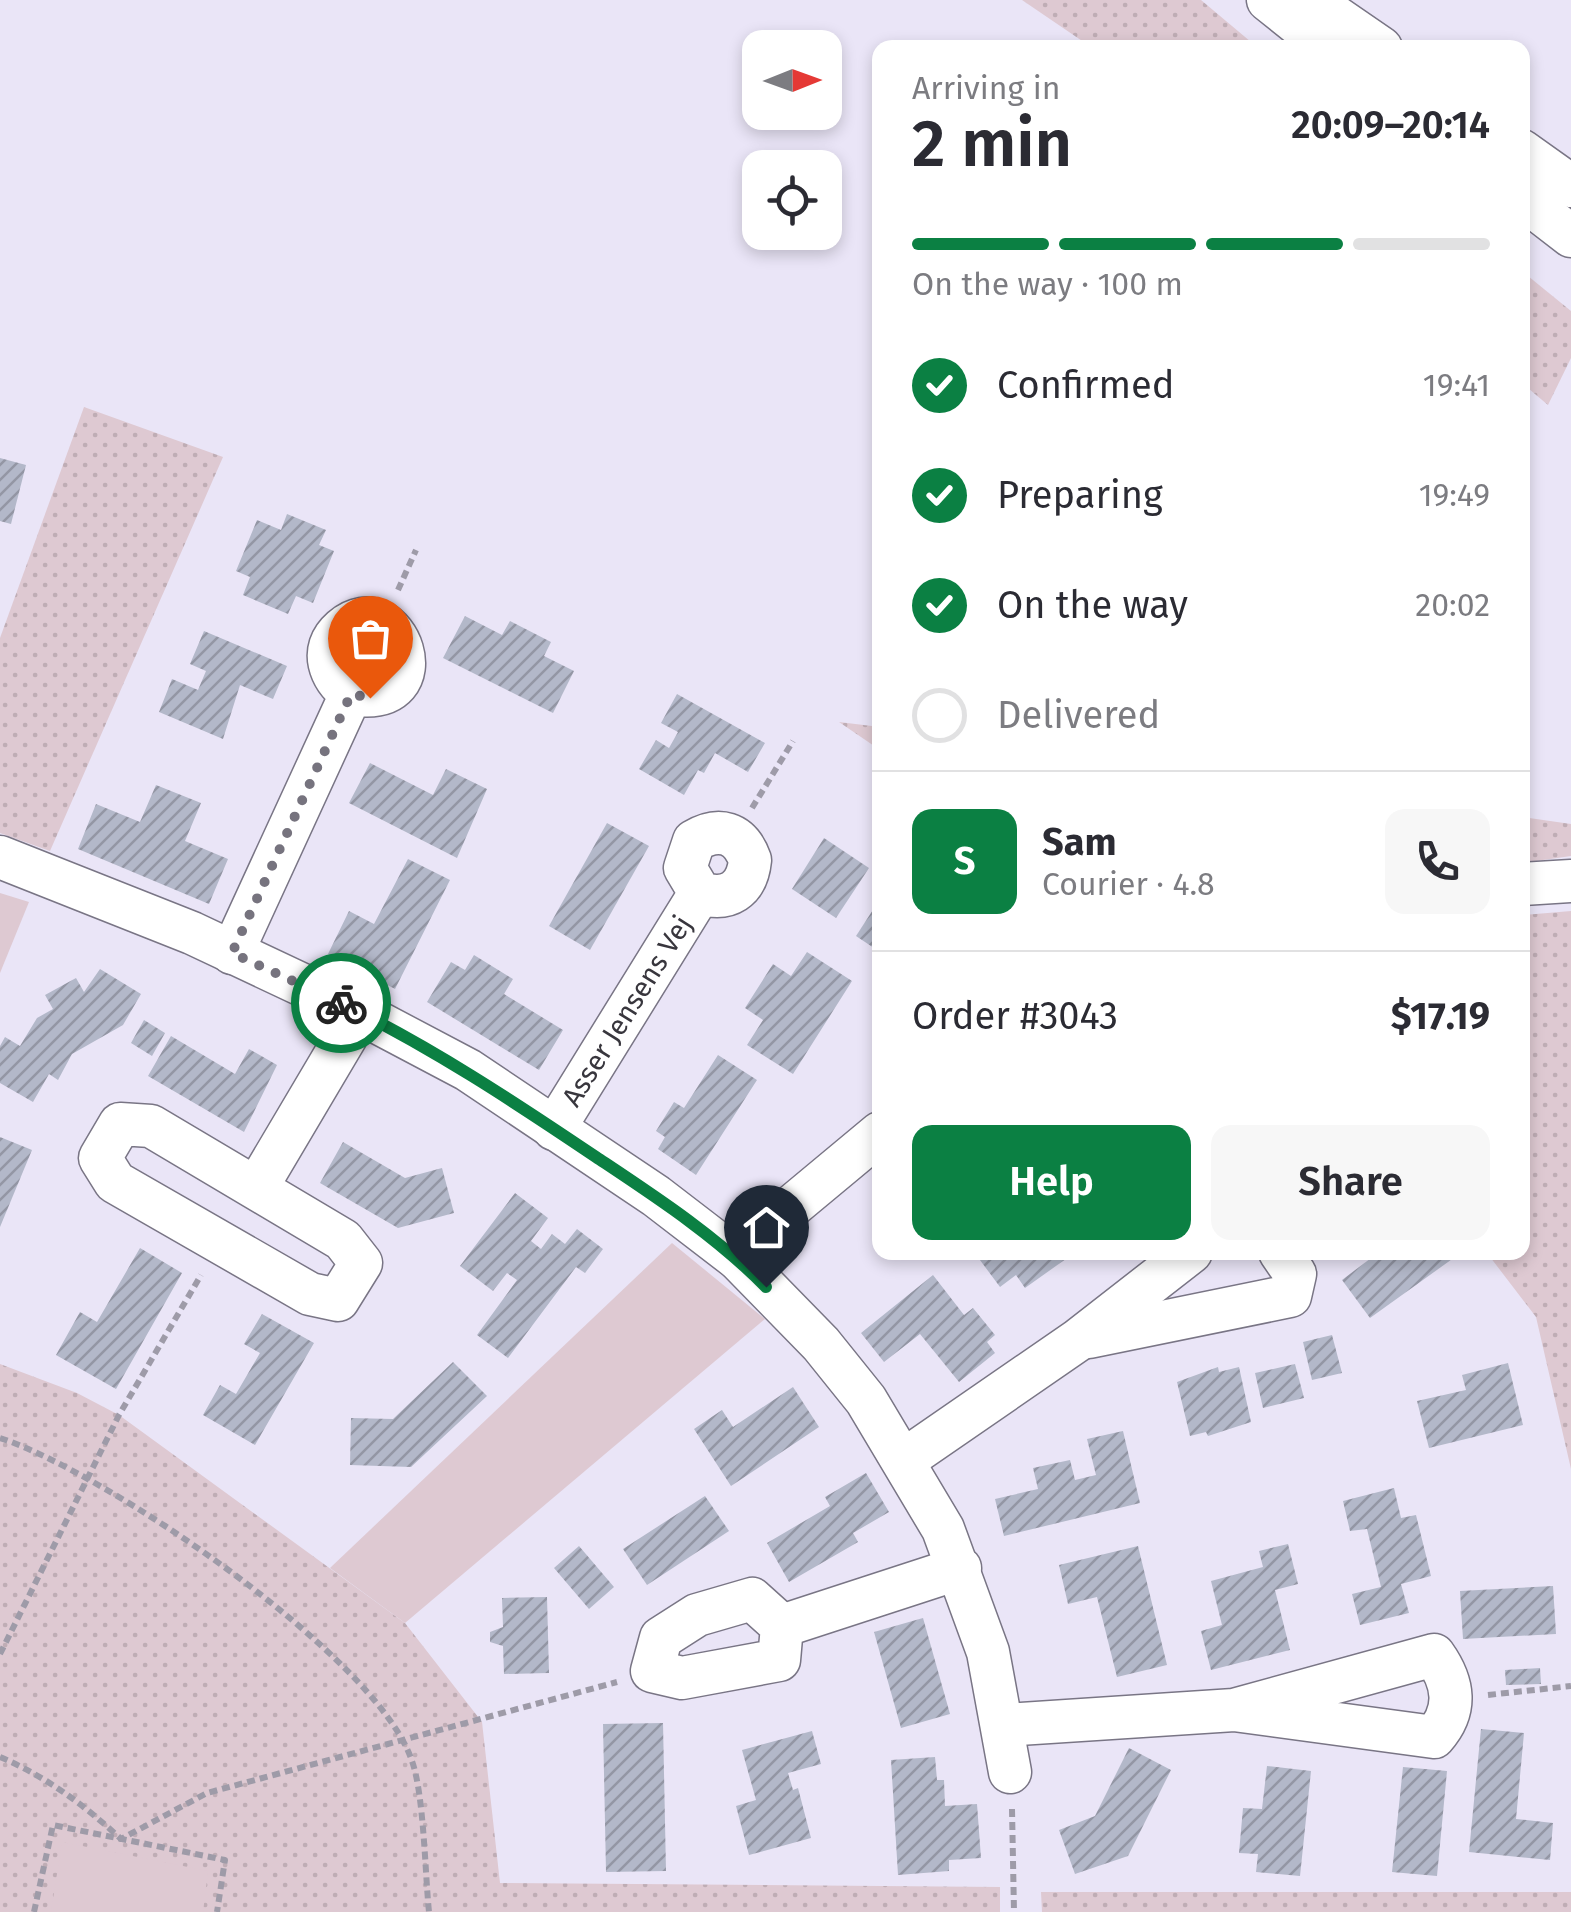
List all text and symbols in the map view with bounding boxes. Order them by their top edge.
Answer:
north arrow [742,30,842,130]
map controls [742,30,842,250]
text: Arriving in [912,69,1060,107]
text: 20:09–20:14 [1291,102,1490,148]
text: 2 min [912,105,1072,183]
button: locate [742,150,842,250]
text: On the way · 100 m [912,265,1183,303]
icon: check [912,358,967,413]
text: Confirmed [997,362,1175,408]
text: 19:41 [1423,366,1490,404]
icon: check [912,468,967,523]
text: Preparing [997,472,1163,518]
text: 19:49 [1419,476,1490,514]
icon: check [912,578,967,633]
text: On the way [997,582,1188,628]
text: 20:02 [1415,586,1490,624]
pin [328,596,413,699]
icon: bag [343,611,398,666]
text: Delivered [997,692,1160,738]
button: phone [1385,809,1490,914]
text: Sam [1042,819,1117,865]
text: S [954,838,975,884]
text: Courier · 4.8 [1042,865,1215,903]
street label: Asser Jensens Vej [555,909,699,1113]
courier [291,953,391,1053]
icon: bike [314,976,369,1031]
text: Order #3043 [912,993,1118,1039]
text: $17.19 [1391,993,1490,1039]
button: Help [912,1125,1191,1240]
button: Share [1211,1125,1490,1240]
pin [724,1185,809,1288]
icon: home [739,1200,794,1255]

